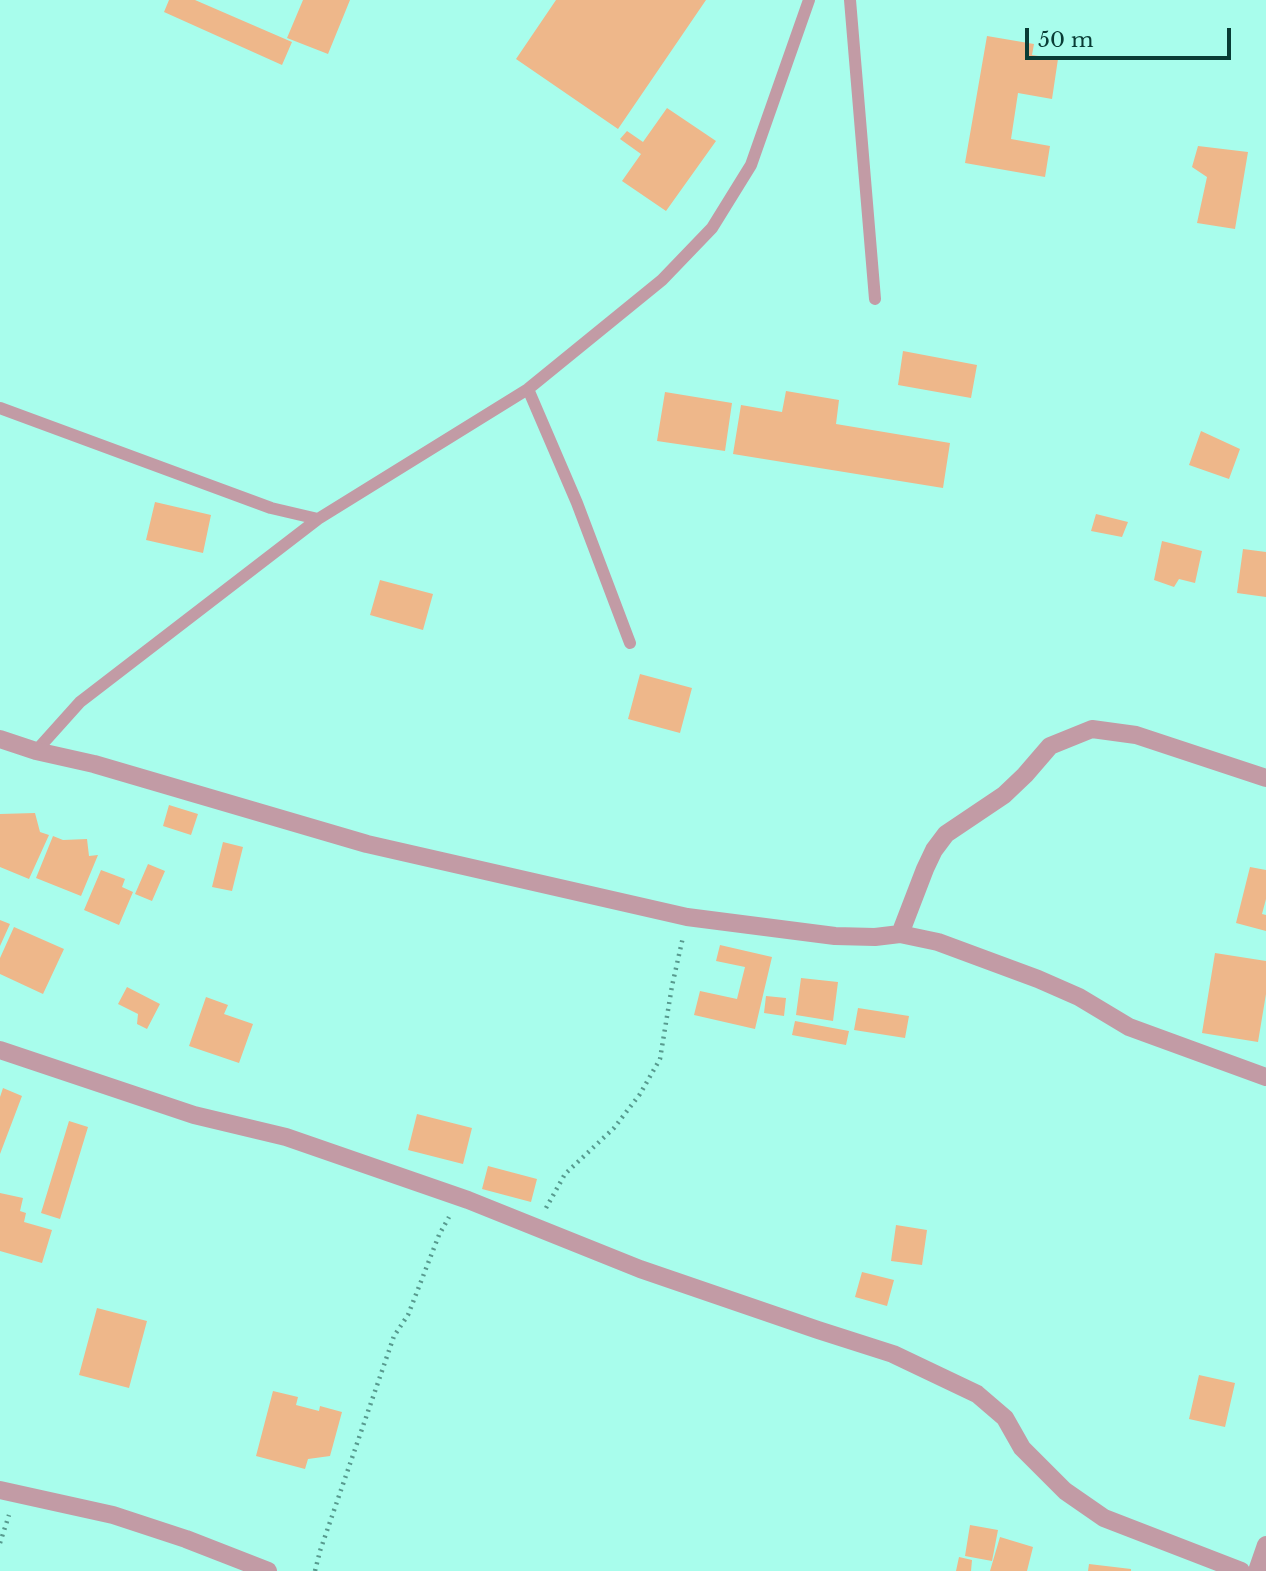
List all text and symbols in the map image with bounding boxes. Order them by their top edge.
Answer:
scale bar [1028,14,1234,58]
text: 50 m [1038,27,1093,53]

